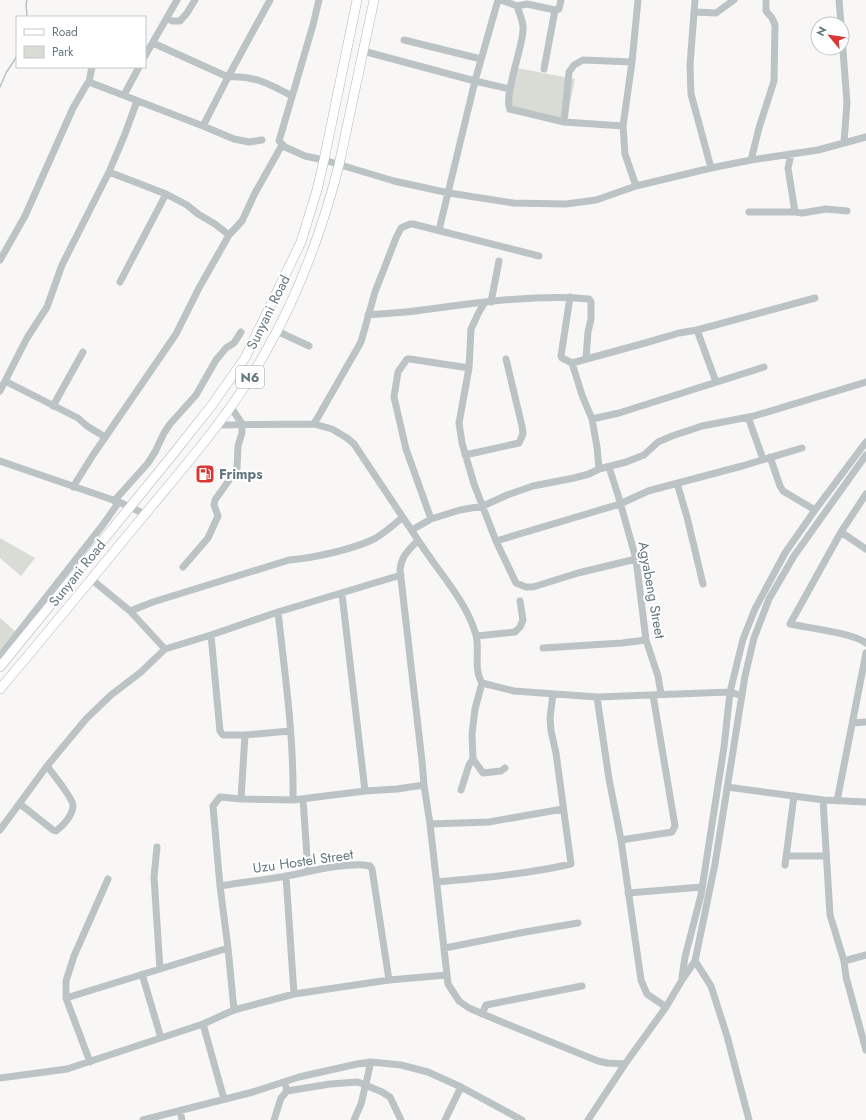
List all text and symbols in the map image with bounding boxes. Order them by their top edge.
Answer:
legend [16,16,146,68]
north arrow [810,16,850,56]
text: Road [52,23,78,41]
text: N [812,23,830,39]
text: Park [52,43,74,61]
street label: Sunyani Road [241,271,295,353]
road number: N6 [236,366,264,388]
fuel station icon: Frimps [194,463,216,485]
place label: Frimps [219,464,263,484]
street label: Sunyani Road [44,535,110,611]
street label: Agyabeng Street [634,540,670,641]
street label: Uzu Hostel Street [251,844,355,878]

